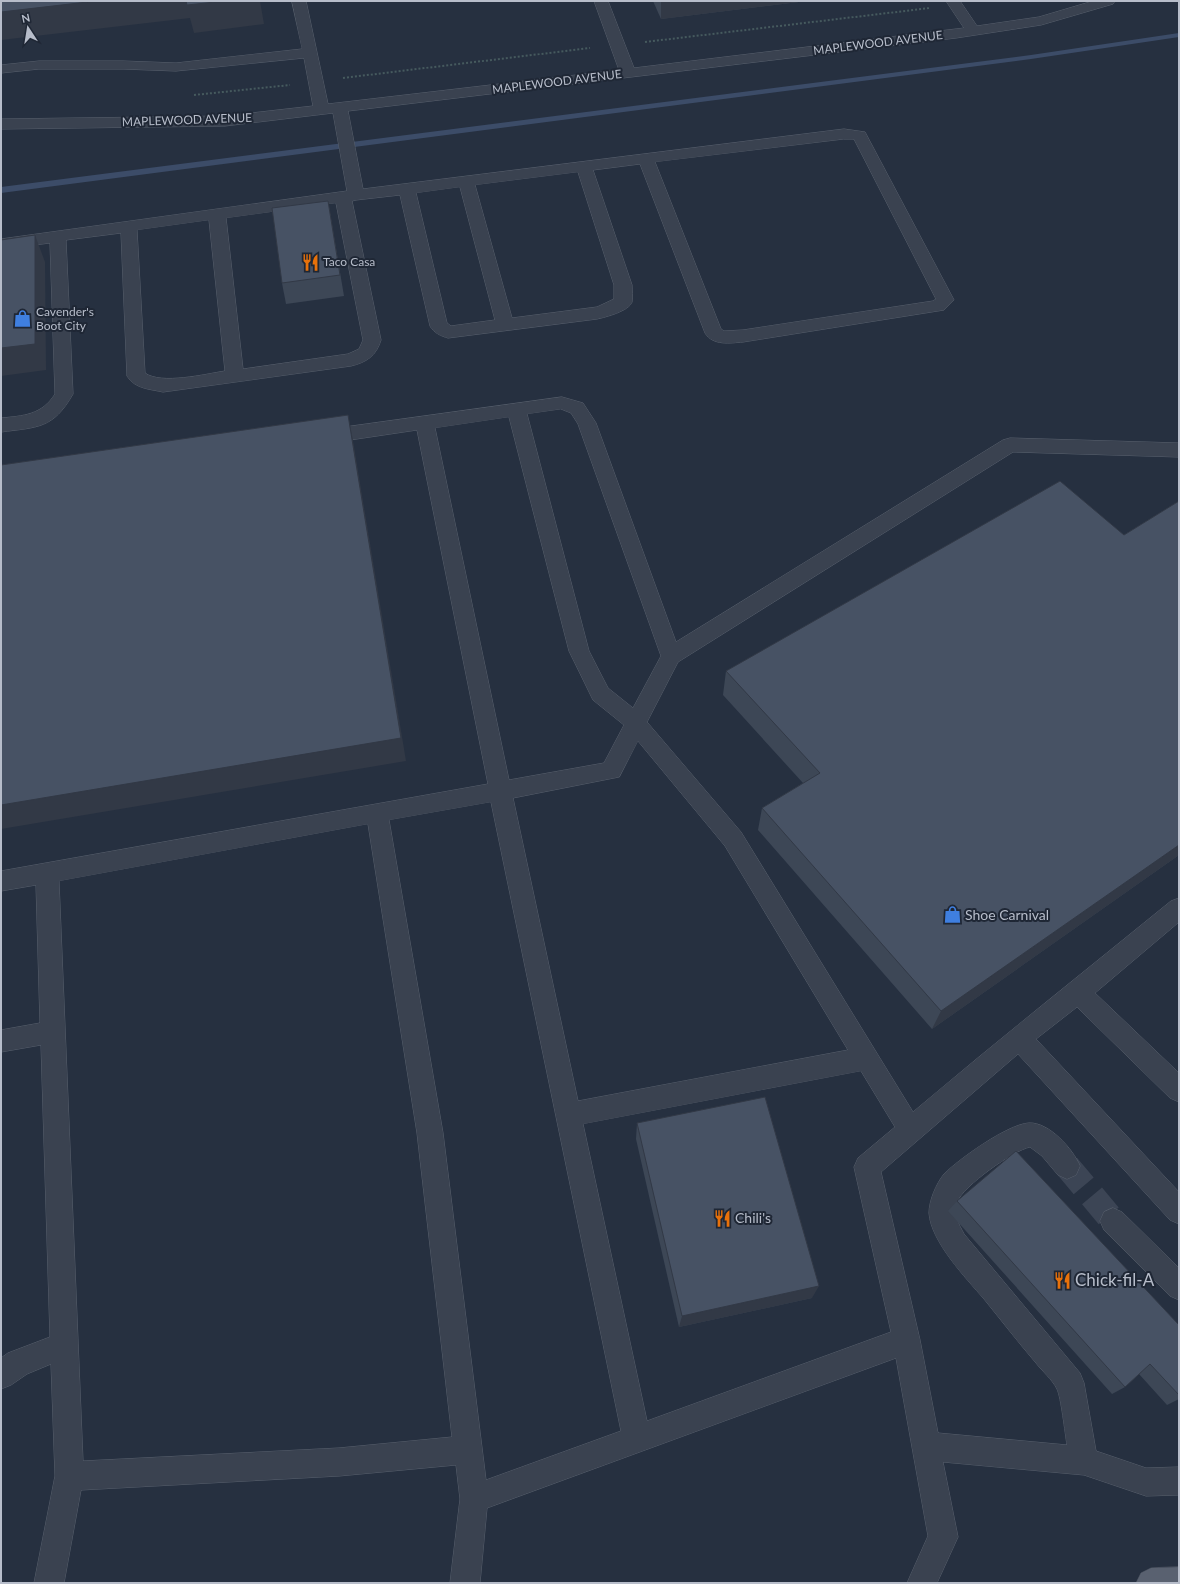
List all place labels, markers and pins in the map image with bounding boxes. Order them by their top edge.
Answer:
restaurant icon: Taco Casa [300,252,320,272]
place label: Taco Casa [323,254,375,269]
place label: Cavender's Boot City [36,304,94,333]
shop icon: Cavender's Boot City [13,309,33,329]
shop icon: Shoe Carnival [942,905,962,925]
place label: Shoe Carnival [965,906,1049,923]
restaurant icon: Chili's [712,1208,732,1228]
place label: Chili's [735,1209,771,1226]
place label: Chick-fil-A [1075,1269,1155,1290]
restaurant icon: Chick-fil-A [1052,1270,1072,1290]

